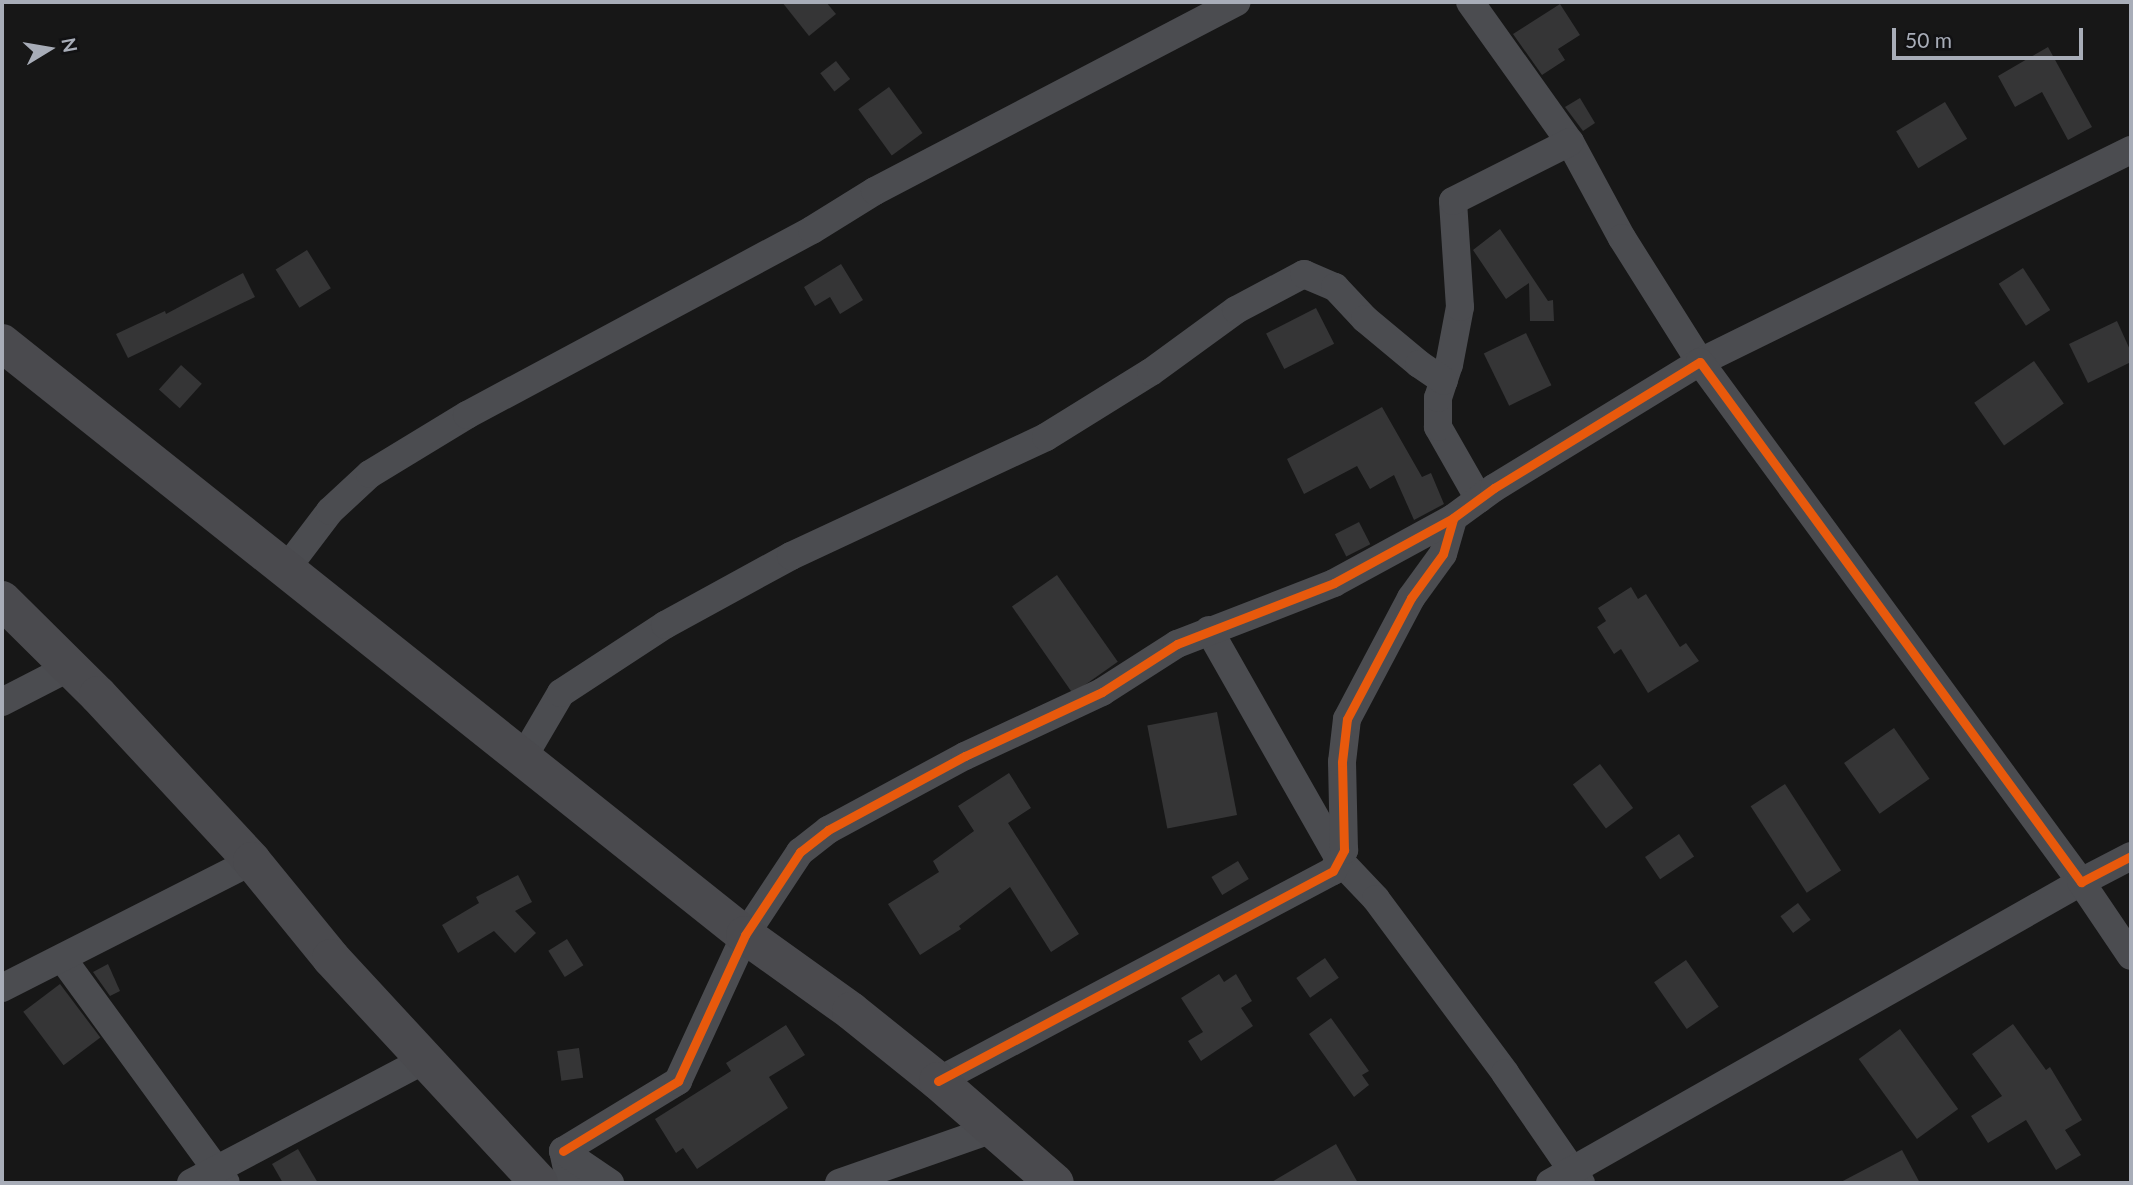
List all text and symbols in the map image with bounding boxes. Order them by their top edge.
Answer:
north arrow [14,14,84,84]
scale bar [1895,14,2086,58]
text: 50 m [1905,27,1952,52]
text: N [57,36,83,54]

